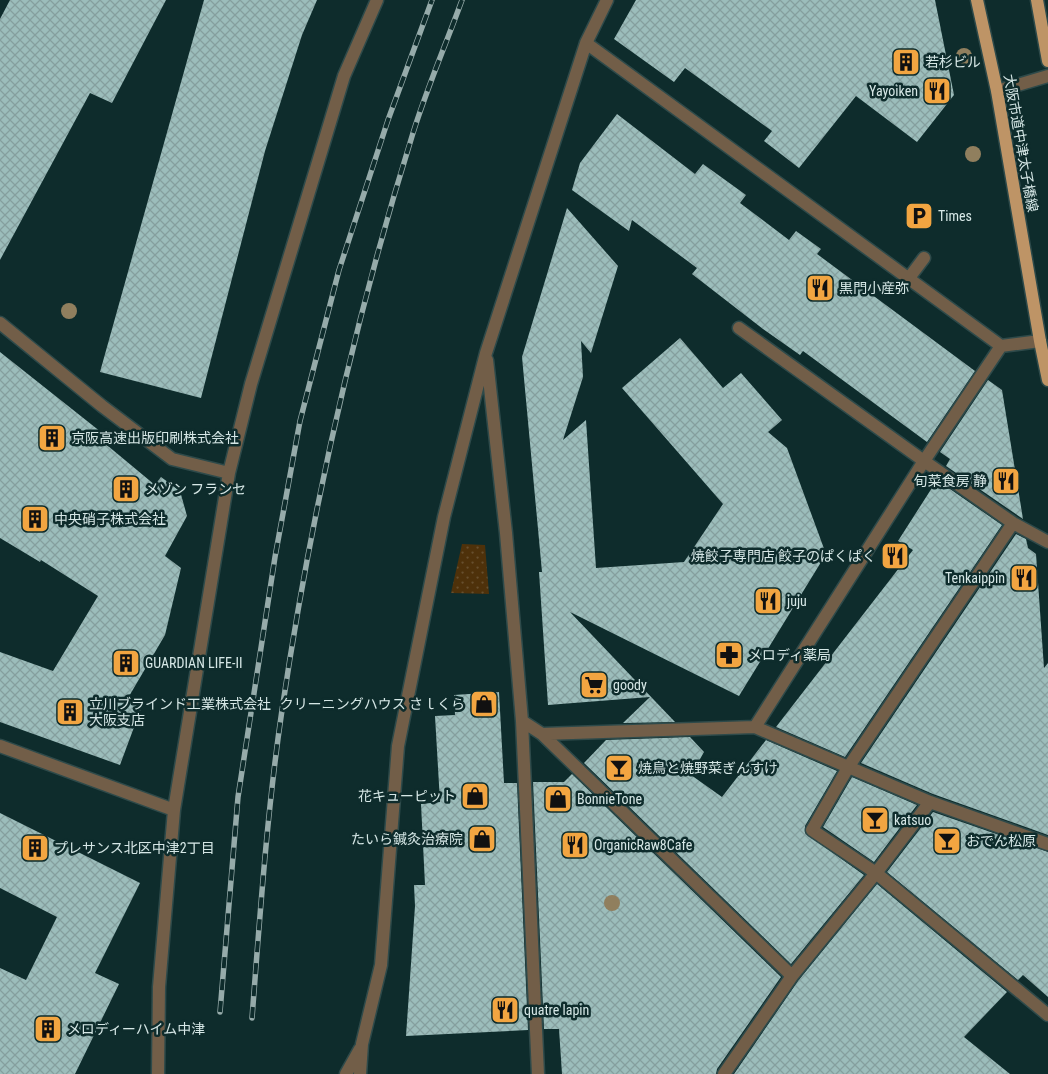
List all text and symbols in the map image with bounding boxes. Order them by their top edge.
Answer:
building icon: 若杉ビル [891,47,921,77]
place label: 若杉ビル [925,54,981,70]
street label: 大阪市道中津太子橋線 [1001,73,1041,213]
restaurant icon: Yayoiken [922,76,952,106]
place label: Yayoiken [869,83,918,99]
parking icon: Times [904,201,934,231]
place label: Times [938,208,972,224]
restaurant icon: 黒門小産弥 [805,273,835,303]
place label: 黒門小産弥 [839,280,909,296]
building icon: 京阪高速出版印刷株式会社 [37,423,67,453]
place label: 京阪高速出版印刷株式会社 [71,430,239,446]
restaurant icon: 旬菜食房 静 [991,466,1021,496]
place label: 旬菜食房 静 [914,473,987,489]
building icon: メゾン フランセ [111,474,141,504]
place label: メゾン フランセ [145,481,246,497]
building icon: 中央硝子株式会社 [20,504,50,534]
place label: 中央硝子株式会社 [54,511,166,527]
restaurant icon: 焼餃子専門店 餃子のぱくぱく [880,541,910,571]
place label: 焼餃子専門店 餃子のぱくぱく [691,548,876,564]
restaurant icon: Tenkaippin [1009,563,1039,593]
place label: Tenkaippin [945,570,1005,586]
restaurant icon: juju [753,586,783,616]
place label: juju [786,593,807,609]
pharmacy icon: メロディ薬局 [714,640,744,670]
place label: メロディ薬局 [748,647,831,663]
building icon: GUARDIAN LIFE-II [111,648,141,678]
place label: GUARDIAN LIFE-II [145,655,242,671]
supermarket icon: goody [579,670,609,700]
place label: goody [613,677,647,693]
shop icon: クリーニングハウス さｌくら [469,689,499,719]
place label: 立川ブラインド工業株式会社 大阪支店 [89,696,271,728]
place label: クリーニングハウス さｌくら [280,696,465,712]
building icon: 立川ブラインド工業株式会社 大阪支店 [55,697,85,727]
bar icon: 焼鳥と焼野菜ぎんすけ [604,753,634,783]
place label: 焼鳥と焼野菜ぎんすけ [638,760,778,776]
shop icon: 花キューピット [460,781,490,811]
shop icon: BonnieTone [543,784,573,814]
place label: 花キューピット [358,788,456,804]
place label: BonnieTone [577,791,642,807]
bar icon: katsuo [860,805,890,835]
place label: katsuo [894,812,931,828]
shop icon: たいら鍼灸治療院 [467,824,497,854]
bar icon: おでん松原 [932,826,962,856]
restaurant icon: OrganicRaw8Cafe [560,830,590,860]
place label: たいら鍼灸治療院 [351,831,463,847]
building icon: プレサンス北区中津2丁目 [20,833,50,863]
place label: おでん松原 [966,833,1036,849]
place label: OrganicRaw8Cafe [594,837,693,853]
place label: プレサンス北区中津2丁目 [54,840,215,856]
restaurant icon: quatre lapin [490,995,520,1025]
place label: quatre lapin [524,1002,589,1018]
building icon: メロディーハイム中津 [33,1014,63,1044]
place label: メロディーハイム中津 [67,1021,205,1037]

